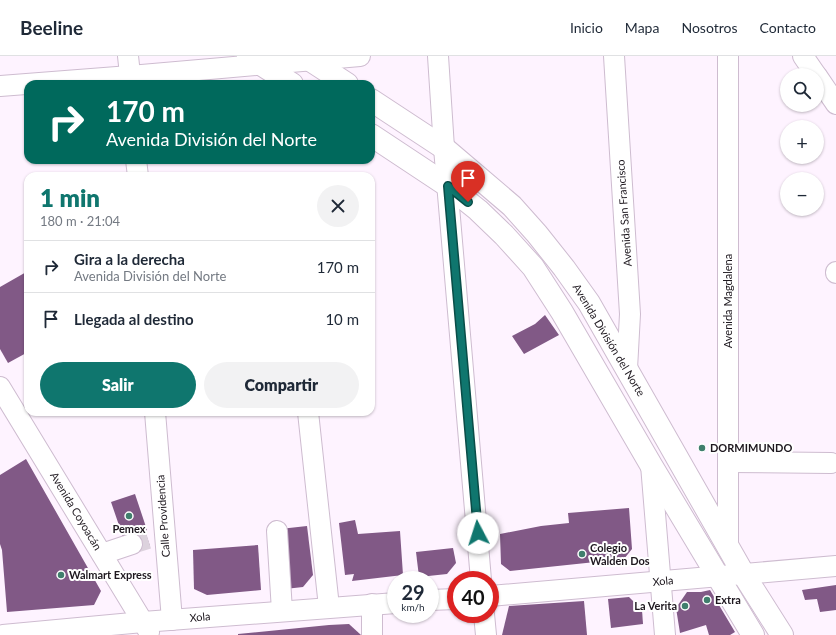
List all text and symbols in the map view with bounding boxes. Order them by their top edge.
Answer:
text: Beeline [20,16,83,39]
text: Inicio [570,19,603,36]
text: Mapa [625,19,659,36]
text: Nosotros [681,19,738,36]
text: Contacto [760,19,816,36]
map controls [780,68,824,216]
button: search [780,68,824,112]
text: 170 m [106,94,185,128]
icon: right [40,96,92,148]
button: + [780,120,824,164]
text: Avenida División del Norte [106,128,317,150]
street label: Avenida San Francisco [613,159,634,267]
pin [451,161,485,202]
icon: arrive [457,167,479,189]
button: − [780,172,824,216]
text: 1 min [40,183,100,212]
button: close [317,185,359,227]
text: 180 m · 21:04 [40,213,120,229]
text: Gira a la derecha [74,250,185,268]
street label: Avenida Magdalena [721,254,734,348]
icon: right [40,256,62,278]
text: 170 m [317,258,359,276]
text: Avenida División del Norte [74,268,226,284]
street label: Avenida División del Norte [571,281,648,399]
icon: arrive [40,308,62,330]
text: Llegada al destino [74,310,194,328]
text: 10 m [325,310,359,328]
button: Salir [40,362,196,408]
button: Compartir [204,362,359,408]
place label: DORMIMUNDO [710,441,792,454]
marker: DORMIMUNDO [697,443,707,453]
street label: Avenida Coyoacán [48,469,105,552]
street label: Calle Providencia [153,474,172,558]
marker: Pemex [124,511,134,521]
position arrow [457,512,499,554]
place label: Pemex [112,522,146,535]
place label: Colegio Walden Dos [590,541,650,567]
marker: Colegio Walden Dos [577,549,587,559]
place label: Walmart Express [69,568,152,581]
marker: Walmart Express [56,570,66,580]
speed limit sign: 40 [447,571,499,623]
street label: Xola [652,573,674,588]
text: 29 [401,580,425,604]
place label: Extra [715,593,741,606]
marker: Extra [702,595,712,605]
place label: La Verita [634,599,677,612]
text: km/h [401,601,425,613]
marker: La Verita [680,601,690,611]
street label: Xola [189,609,211,624]

